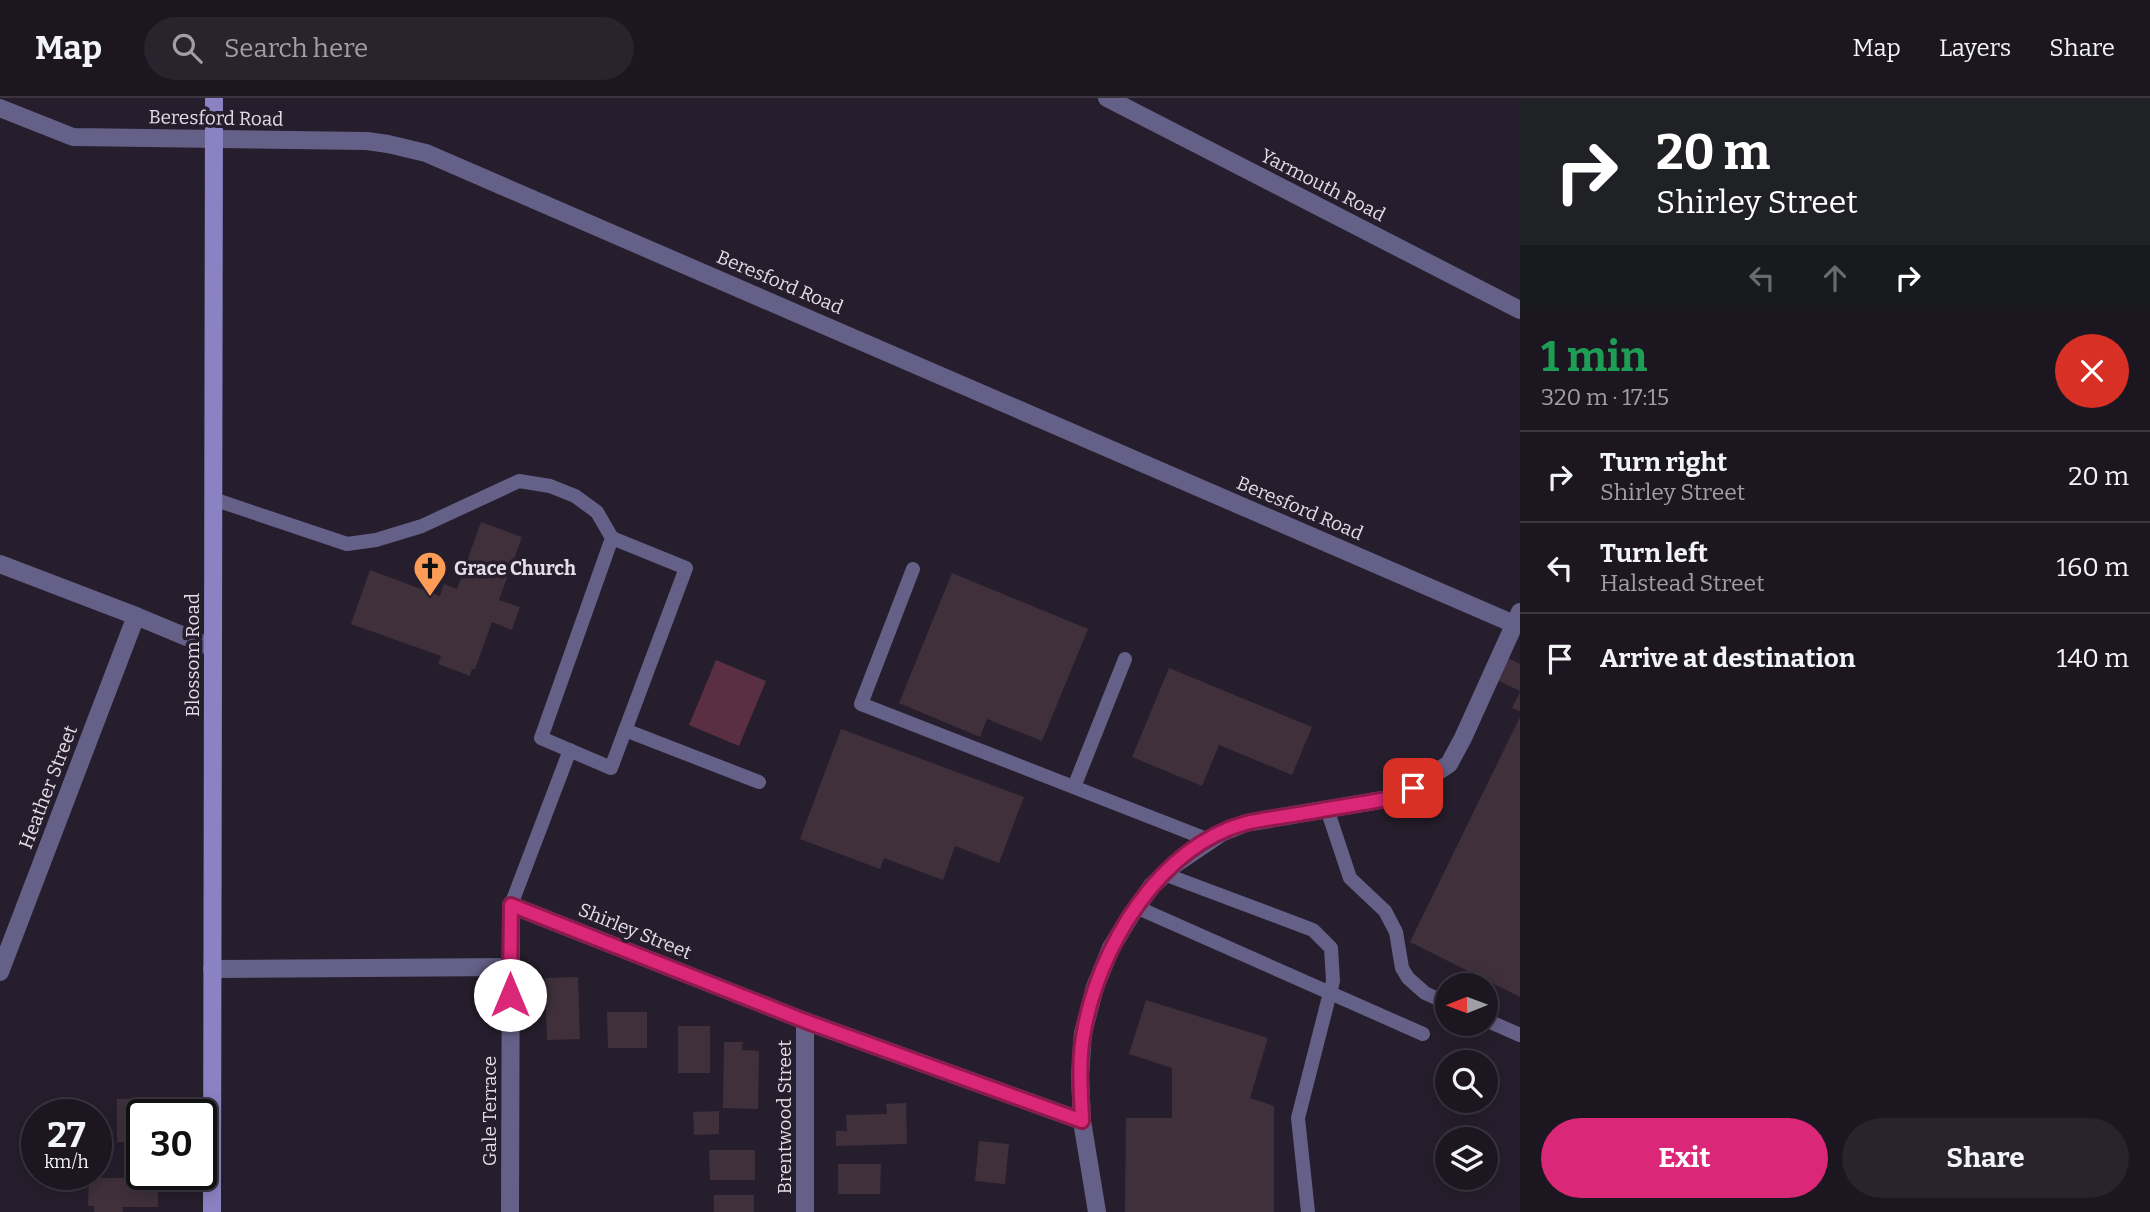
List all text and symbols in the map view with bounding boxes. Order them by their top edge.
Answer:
search box [144,17,634,80]
text: Map [35,28,102,68]
icon: search [168,29,206,67]
text: Search here [224,33,368,64]
text: Map [1853,34,1901,62]
text: Layers [1939,34,2011,62]
text: Share [2049,34,2115,62]
street label: Beresford Road [148,105,284,131]
text: 20 m [1656,123,1770,182]
icon: right [1541,126,1632,217]
street label: Yarmouth Road [1257,144,1389,226]
text: Shirley Street [1656,183,1858,221]
street label: Beresford Road [713,245,847,319]
icon: left [1743,259,1781,297]
icon: ahead [1816,259,1854,297]
icon: right [1889,259,1927,297]
text: 1 min [1541,332,1647,382]
button: close [2055,334,2129,408]
text: 320 m · 17:15 [1541,383,1669,411]
text: Turn right [1600,447,1727,478]
icon: right [1541,458,1579,496]
text: 20 m [2068,461,2129,492]
street label: Beresford Road [1233,471,1367,545]
text: Shirley Street [1600,478,1745,506]
text: Turn left [1600,538,1708,569]
church icon: Grace Church [411,549,449,598]
icon: left [1541,549,1579,587]
text: 160 m [2057,552,2129,583]
place label: Grace Church [454,557,576,580]
text: Halstead Street [1600,569,1764,597]
street label: Blossom Road [181,593,204,717]
icon: arrive [1541,640,1579,678]
text: Arrive at destination [1600,643,1855,674]
text: 140 m [2057,643,2129,674]
street label: Heather Street [14,722,82,852]
pin [1383,758,1443,818]
icon: arrive [1394,769,1432,807]
street label: Shirley Street [575,898,695,964]
position arrow [473,958,547,1032]
north arrow [1435,973,1498,1036]
map controls [1435,973,1498,1190]
street label: Brentwood Street [773,1040,796,1194]
button: search [1435,1050,1498,1113]
street label: Gale Terrace [478,1056,501,1166]
speed limit sign: 30 [126,1099,217,1190]
text: 27 [47,1114,86,1156]
button: Exit [1541,1118,1828,1198]
button: Share [1842,1118,2129,1198]
button: layers [1435,1127,1498,1190]
text: km/h [44,1151,89,1173]

